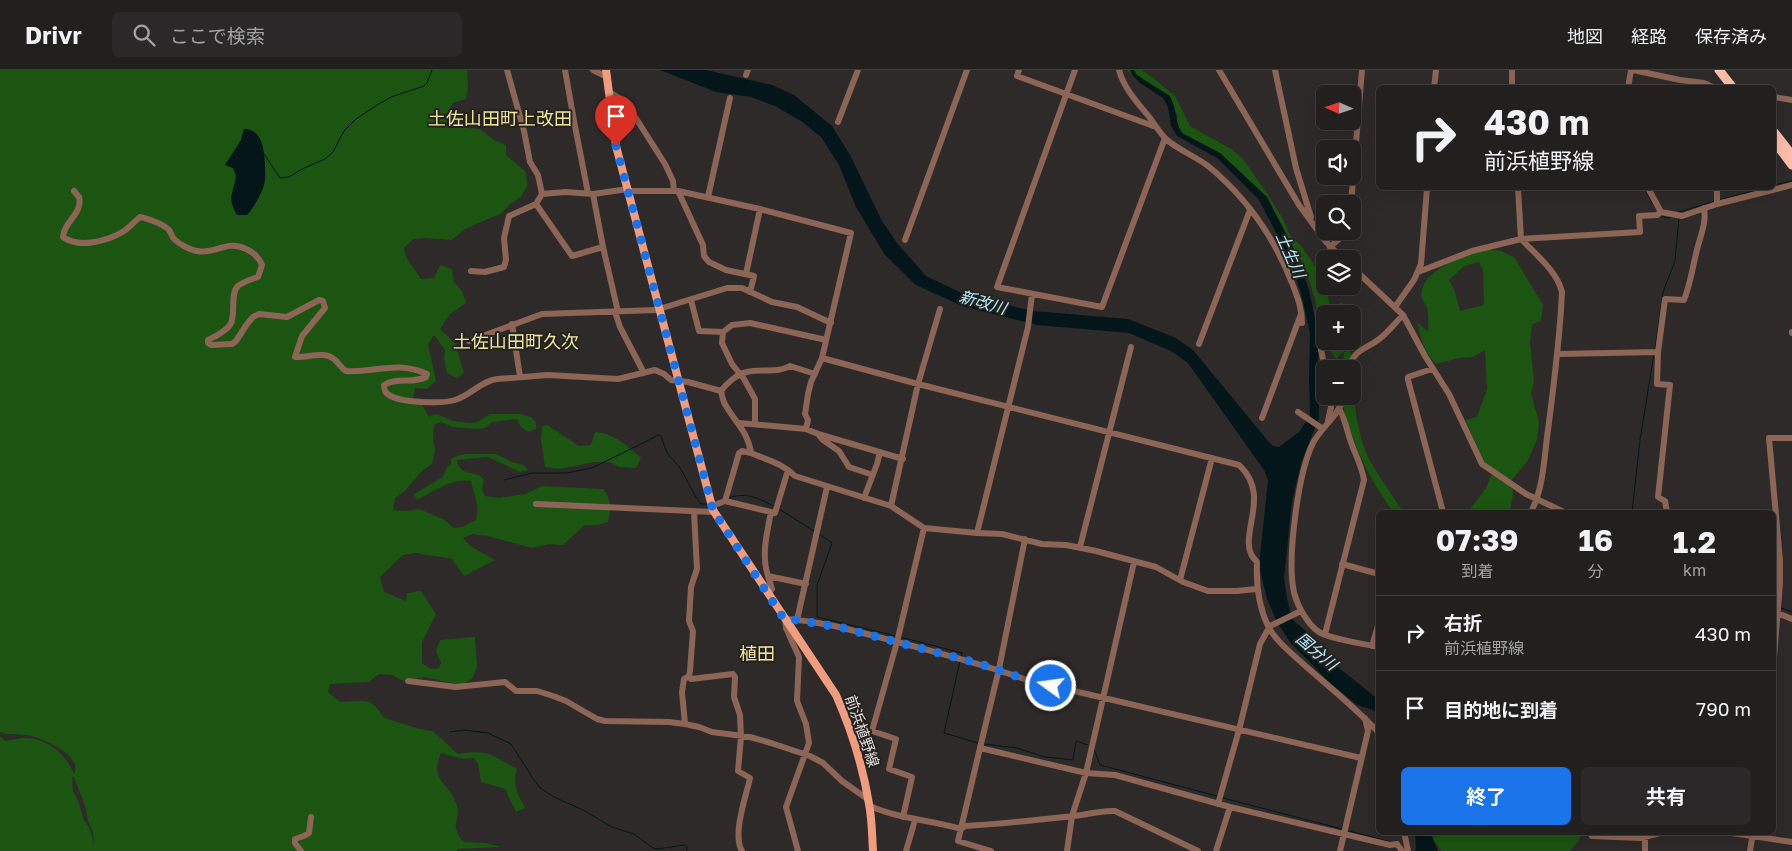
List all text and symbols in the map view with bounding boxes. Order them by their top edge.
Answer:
search box [112,12,462,57]
text: Drivr [25,20,82,49]
icon: search [130,21,158,49]
text: ここで検索 [170,24,265,47]
text: 地図 [1567,25,1603,47]
text: 経路 [1631,25,1667,47]
text: 保存済み [1695,25,1767,47]
north arrow [1316,85,1361,130]
map controls [1316,85,1361,405]
pin [595,95,637,146]
text: 430 m [1484,101,1589,143]
icon: arrive [602,102,630,130]
icon: right [1401,105,1466,170]
district label: 土佐山田町上改田 [428,107,572,129]
button: sound [1316,140,1361,185]
text: 前浜植野線 [1484,147,1594,174]
button: search [1316,195,1361,240]
water label: 土生川 [1272,229,1311,283]
button: layers [1316,250,1361,295]
water label: 新改川 [957,286,1011,319]
button: + [1316,305,1361,350]
district label: 土佐山田町久次 [453,330,579,352]
button: − [1316,360,1361,405]
text: 07:39 [1436,522,1519,558]
text: 16 [1578,522,1613,558]
text: 1.2 [1673,524,1716,560]
text: km [1683,560,1706,580]
text: 到着 [1461,561,1493,581]
text: 分 [1588,561,1604,581]
text: 右折 [1444,611,1482,634]
icon: right [1401,619,1429,647]
text: 430 m [1695,622,1751,645]
water label: 国分川 [1292,628,1343,675]
text: 前浜植野線 [1444,638,1524,658]
district label: 植田 [739,642,775,664]
position arrow [1024,659,1076,711]
street label: 前浜植野線 [842,692,884,769]
icon: arrive [1401,694,1429,722]
text: 790 m [1696,697,1751,720]
text: 目的地に到着 [1444,698,1558,721]
button: 終了 [1401,767,1571,825]
button: 共有 [1581,767,1751,825]

